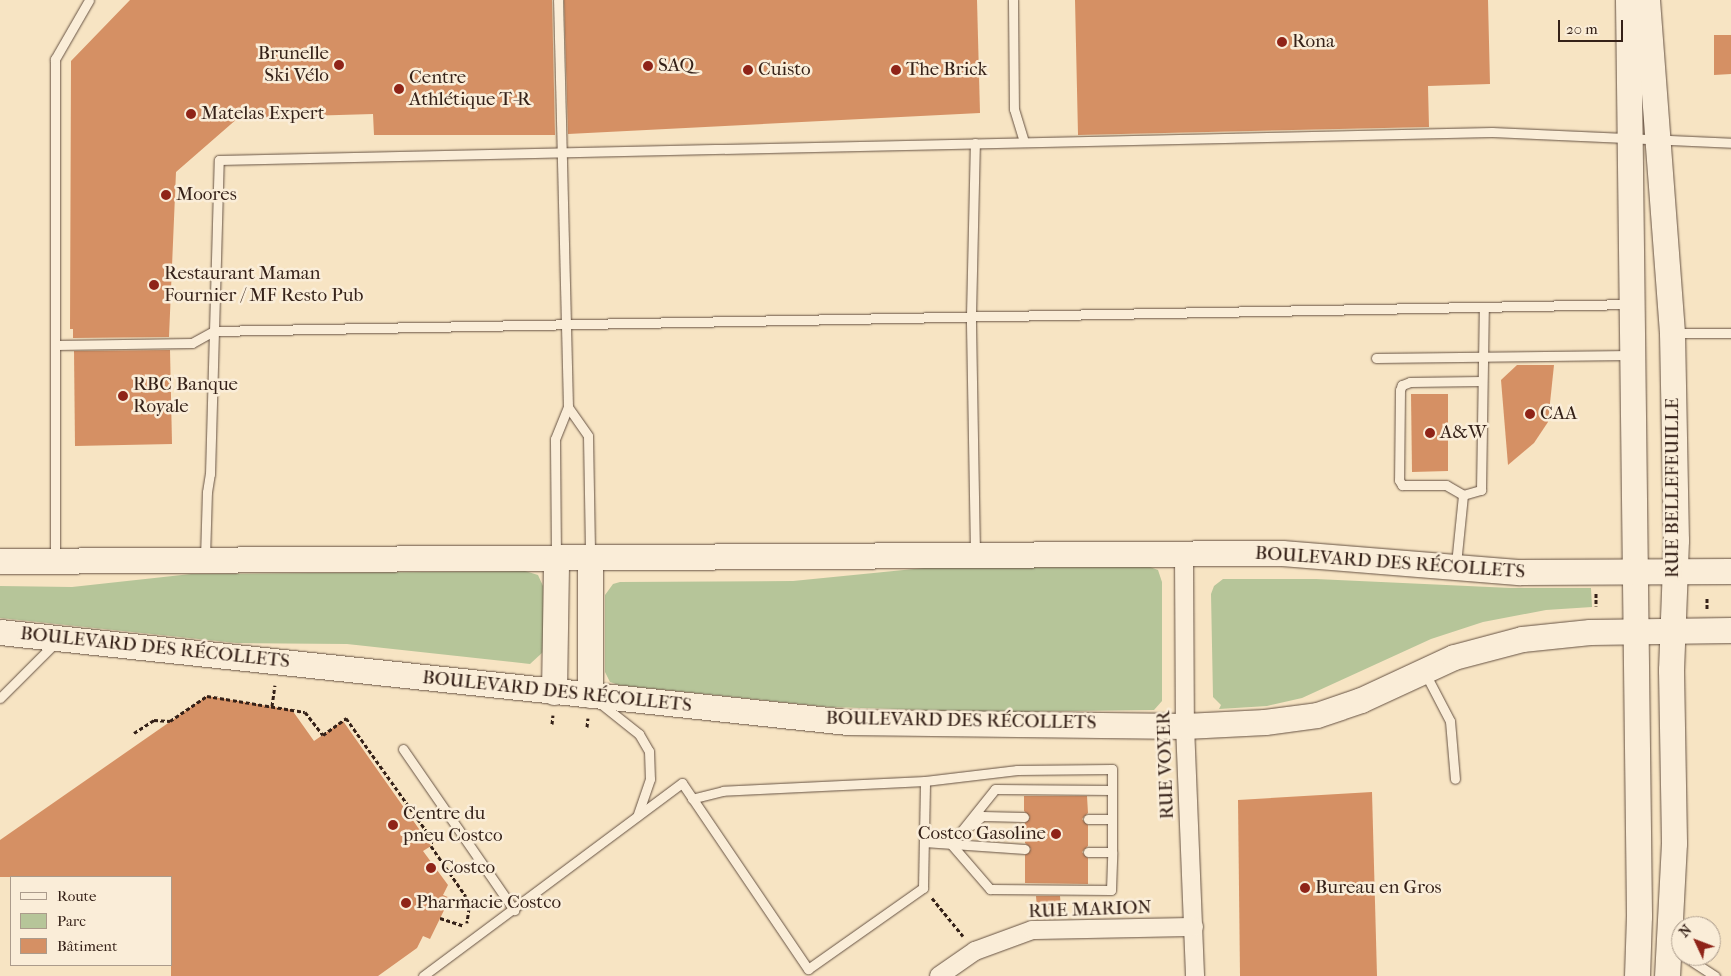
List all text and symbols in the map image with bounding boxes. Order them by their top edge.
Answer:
scale bar [1561,10,1626,42]
text: 20 m [1566,20,1598,38]
place label: Rona [1292,31,1335,53]
marker: Rona [1276,36,1288,48]
place label: Brunelle Ski Vélo [258,43,329,87]
place label: SAQ [658,55,694,77]
marker: Brunelle Ski Vélo [333,59,345,71]
place label: Cuisto [758,59,811,81]
place label: The Brick [906,59,987,81]
marker: SAQ [642,60,654,72]
marker: Cuisto [742,64,754,76]
marker: The Brick [890,64,902,76]
place label: Centre Athlétique T-R [409,67,531,111]
marker: Centre Athlétique T-R [393,83,405,95]
place label: Matelas Expert [201,103,325,125]
marker: Matelas Expert [185,108,197,120]
place label: Moores [176,184,237,206]
marker: Moores [160,189,172,201]
place label: Restaurant Maman Fournier / MF Resto Pub [164,263,363,307]
marker: Restaurant Maman Fournier / MF Resto Pub [148,279,160,291]
place label: RBC Banque Royale [133,374,238,418]
marker: RBC Banque Royale [117,390,129,402]
street label: RUE BELLEFEUILLE [1662,398,1684,578]
place label: CAA [1540,403,1577,425]
marker: CAA [1524,408,1536,420]
place label: A&W [1440,422,1487,444]
marker: A&W [1424,427,1436,439]
street label: BOULEVARD DES RÉCOLLETS [1254,542,1526,584]
street label: BOULEVARD DES RÉCOLLETS [19,623,291,673]
street label: BOULEVARD DES RÉCOLLETS [421,667,693,717]
street label: BOULEVARD DES RÉCOLLETS [825,707,1097,735]
street label: RUE VOYER [1153,710,1179,820]
place label: Centre du pneu Costco [403,803,503,847]
marker: Centre du pneu Costco [387,819,399,831]
place label: Costco Gasoline [918,823,1046,845]
marker: Costco Gasoline [1050,828,1062,840]
place label: Costco [441,857,495,879]
marker: Costco [425,862,437,874]
legend [10,876,172,966]
place label: Bureau en Gros [1315,877,1442,899]
marker: Bureau en Gros [1299,882,1311,894]
text: Route [57,887,96,905]
place label: Pharmacie Costco [416,892,561,914]
street label: RUE MARION [1028,896,1152,924]
marker: Pharmacie Costco [400,897,412,909]
text: Parc [57,912,86,930]
north arrow [1671,916,1721,966]
text: N [1676,921,1695,941]
text: Bâtiment [57,937,117,955]

